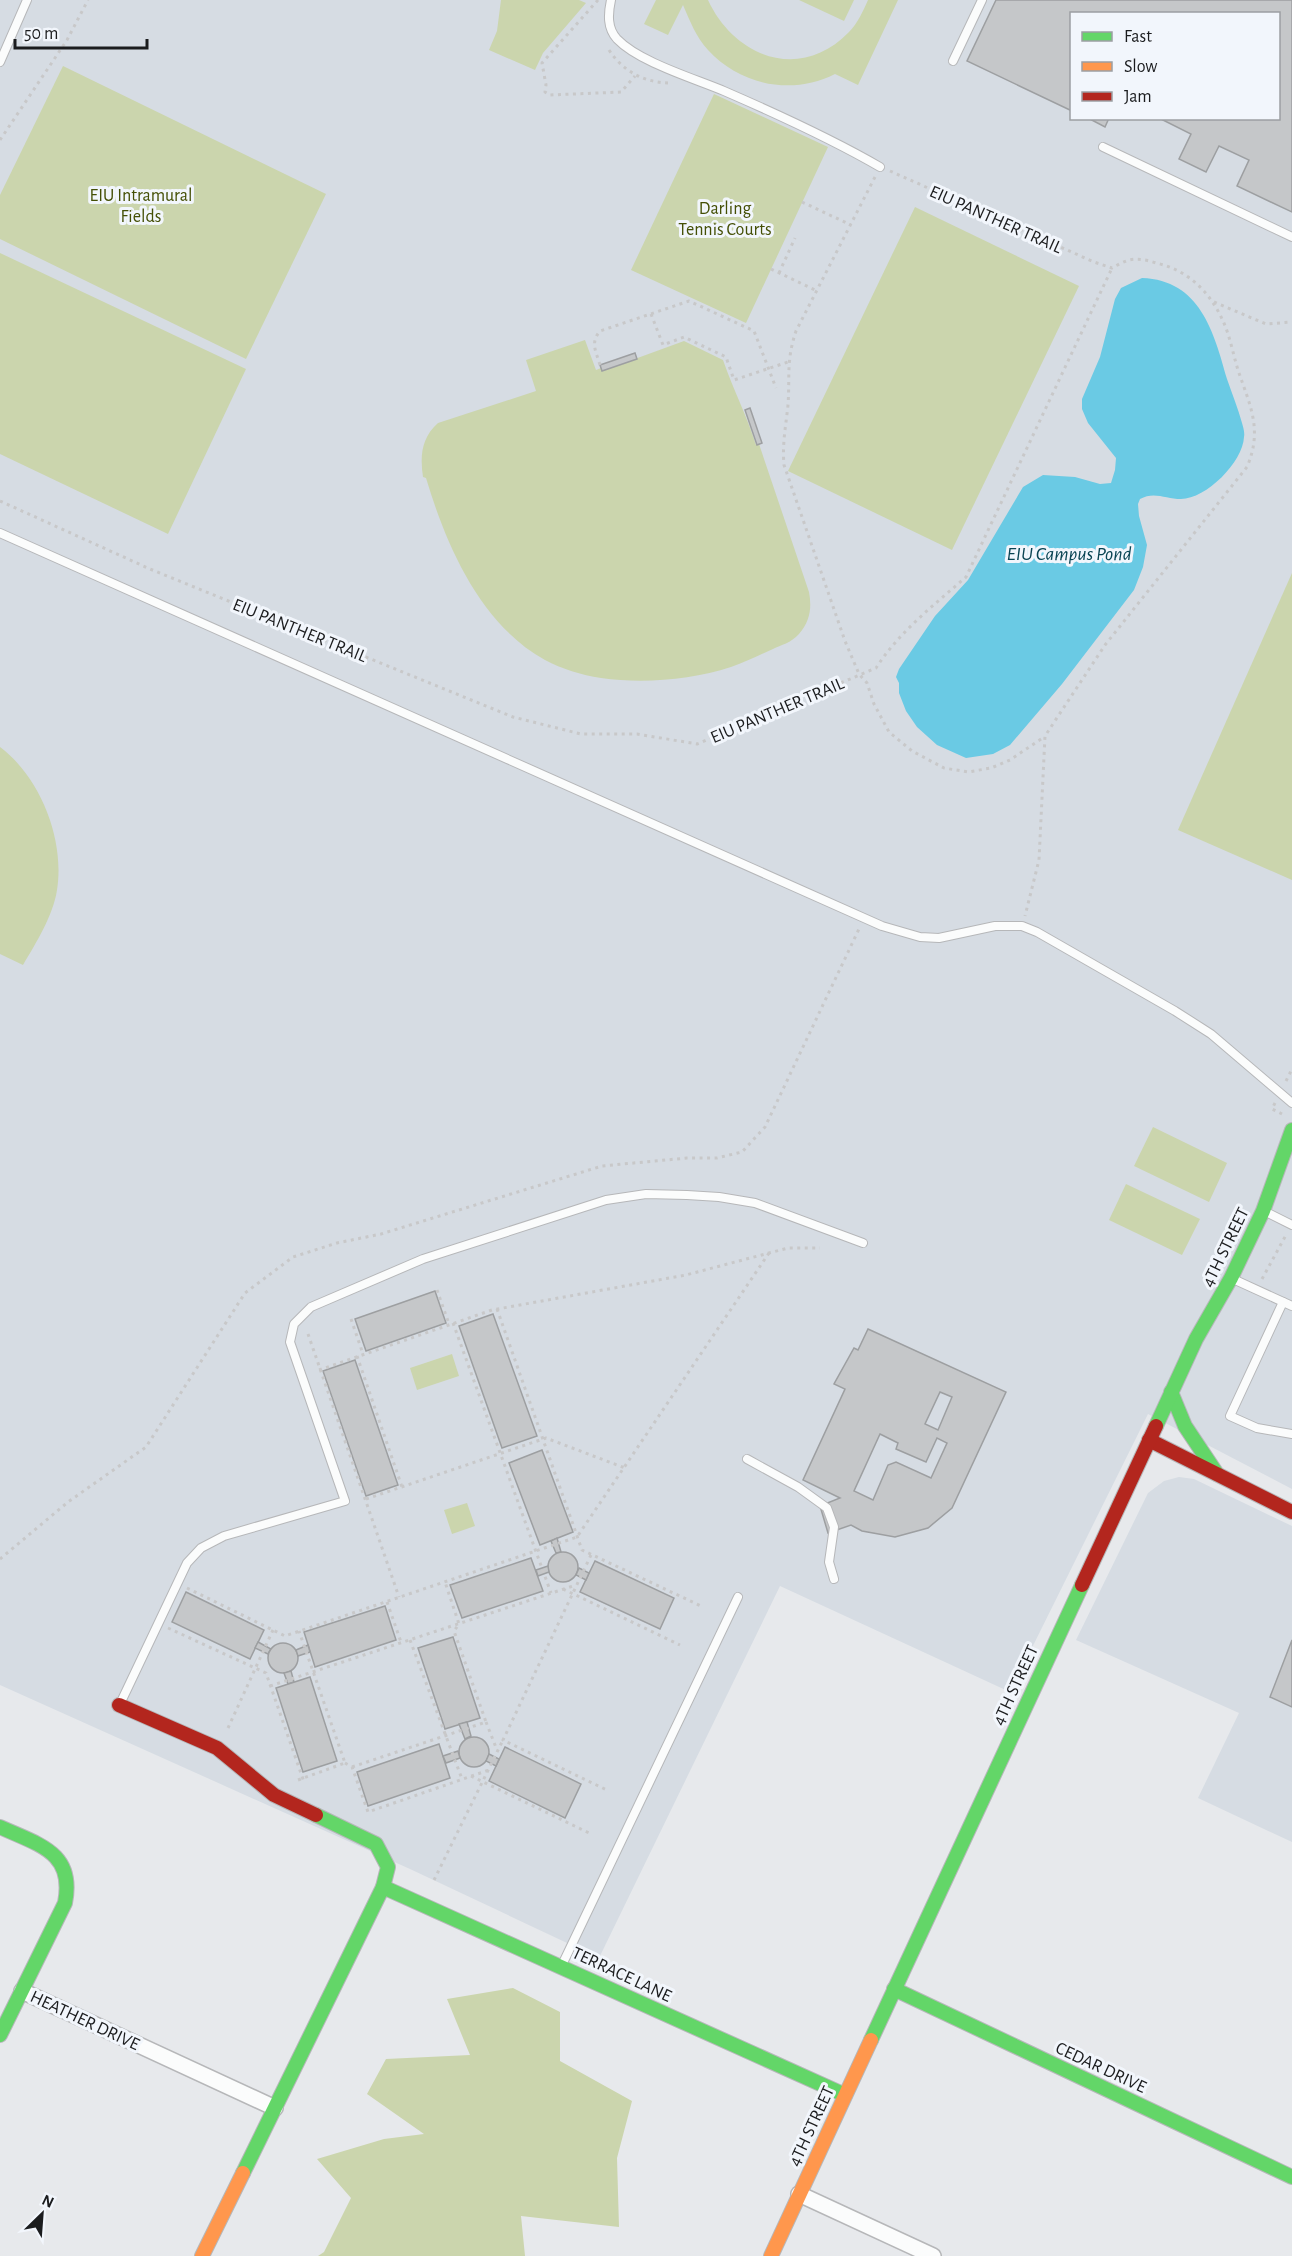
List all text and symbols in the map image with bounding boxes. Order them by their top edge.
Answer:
scale bar [15,12,147,50]
legend [1070,12,1280,120]
text: 50 m [24,25,58,43]
text: Fast [1124,28,1152,46]
text: Slow [1124,58,1157,76]
text: Jam [1124,88,1152,106]
street label: EIU PANTHER TRAIL [927,183,1065,257]
park label: EIU Intramural Fields [90,187,192,226]
park label: Darling Tennis Courts [678,200,772,239]
water label: EIU Campus Pond [1007,544,1132,564]
street label: EIU PANTHER TRAIL [230,596,370,666]
street label: EIU PANTHER TRAIL [708,675,847,747]
street label: 4TH STREET [1199,1205,1253,1290]
street label: 4TH STREET [990,1643,1042,1728]
street label: TERRACE LANE [569,1944,674,2006]
street label: HEATHER DRIVE [27,1988,142,2054]
street label: CEDAR DRIVE [1052,2039,1149,2097]
street label: 4TH STREET [786,2084,838,2169]
north arrow [12,2184,72,2244]
text: N [39,2192,56,2211]

